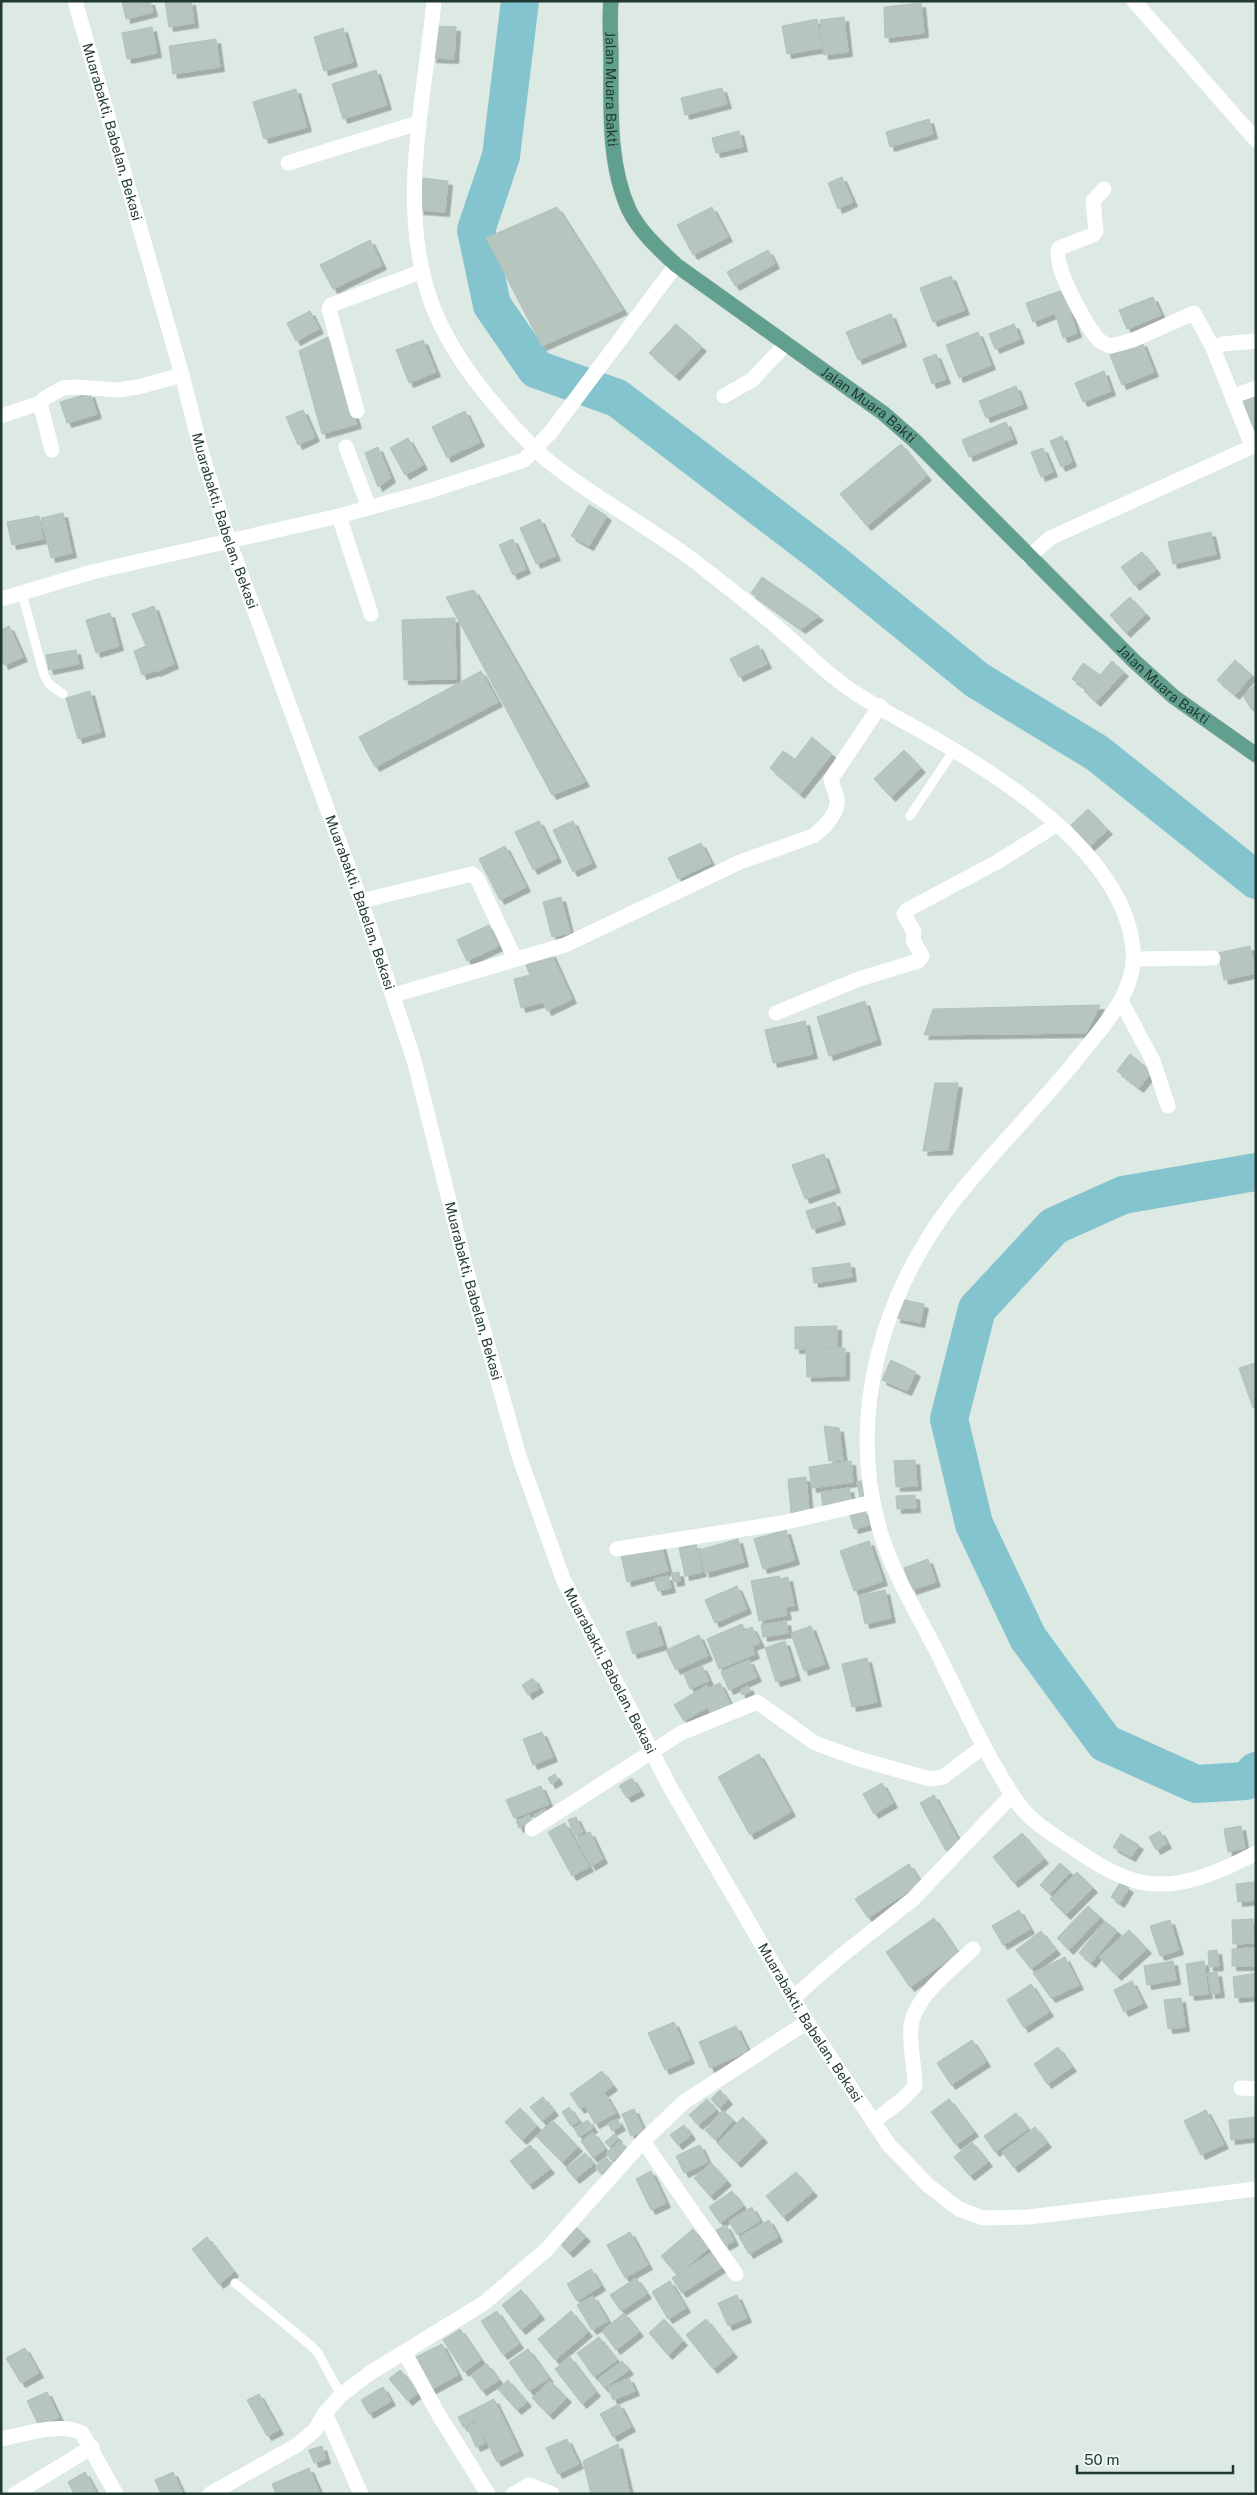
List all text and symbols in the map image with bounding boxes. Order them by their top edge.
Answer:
street label: Jalan Muara Bakti [602,31,621,147]
street label: Muarabakti, Babelan, Bekasi [79,41,145,222]
street label: Jalan Muara Bakti [818,363,919,446]
street label: Muarabakti, Babelan, Bekasi [189,431,261,611]
street label: Jalan Muara Bakti [1114,641,1212,727]
street label: Muarabakti, Babelan, Bekasi [322,813,398,992]
street label: Muarabakti, Babelan, Bekasi [442,1200,505,1382]
street label: Muarabakti, Babelan, Bekasi [561,1585,659,1756]
street label: Muarabakti, Babelan, Bekasi [755,1940,866,2105]
scale bar [1077,2442,1233,2474]
text: 50 m [1084,2451,1119,2468]

